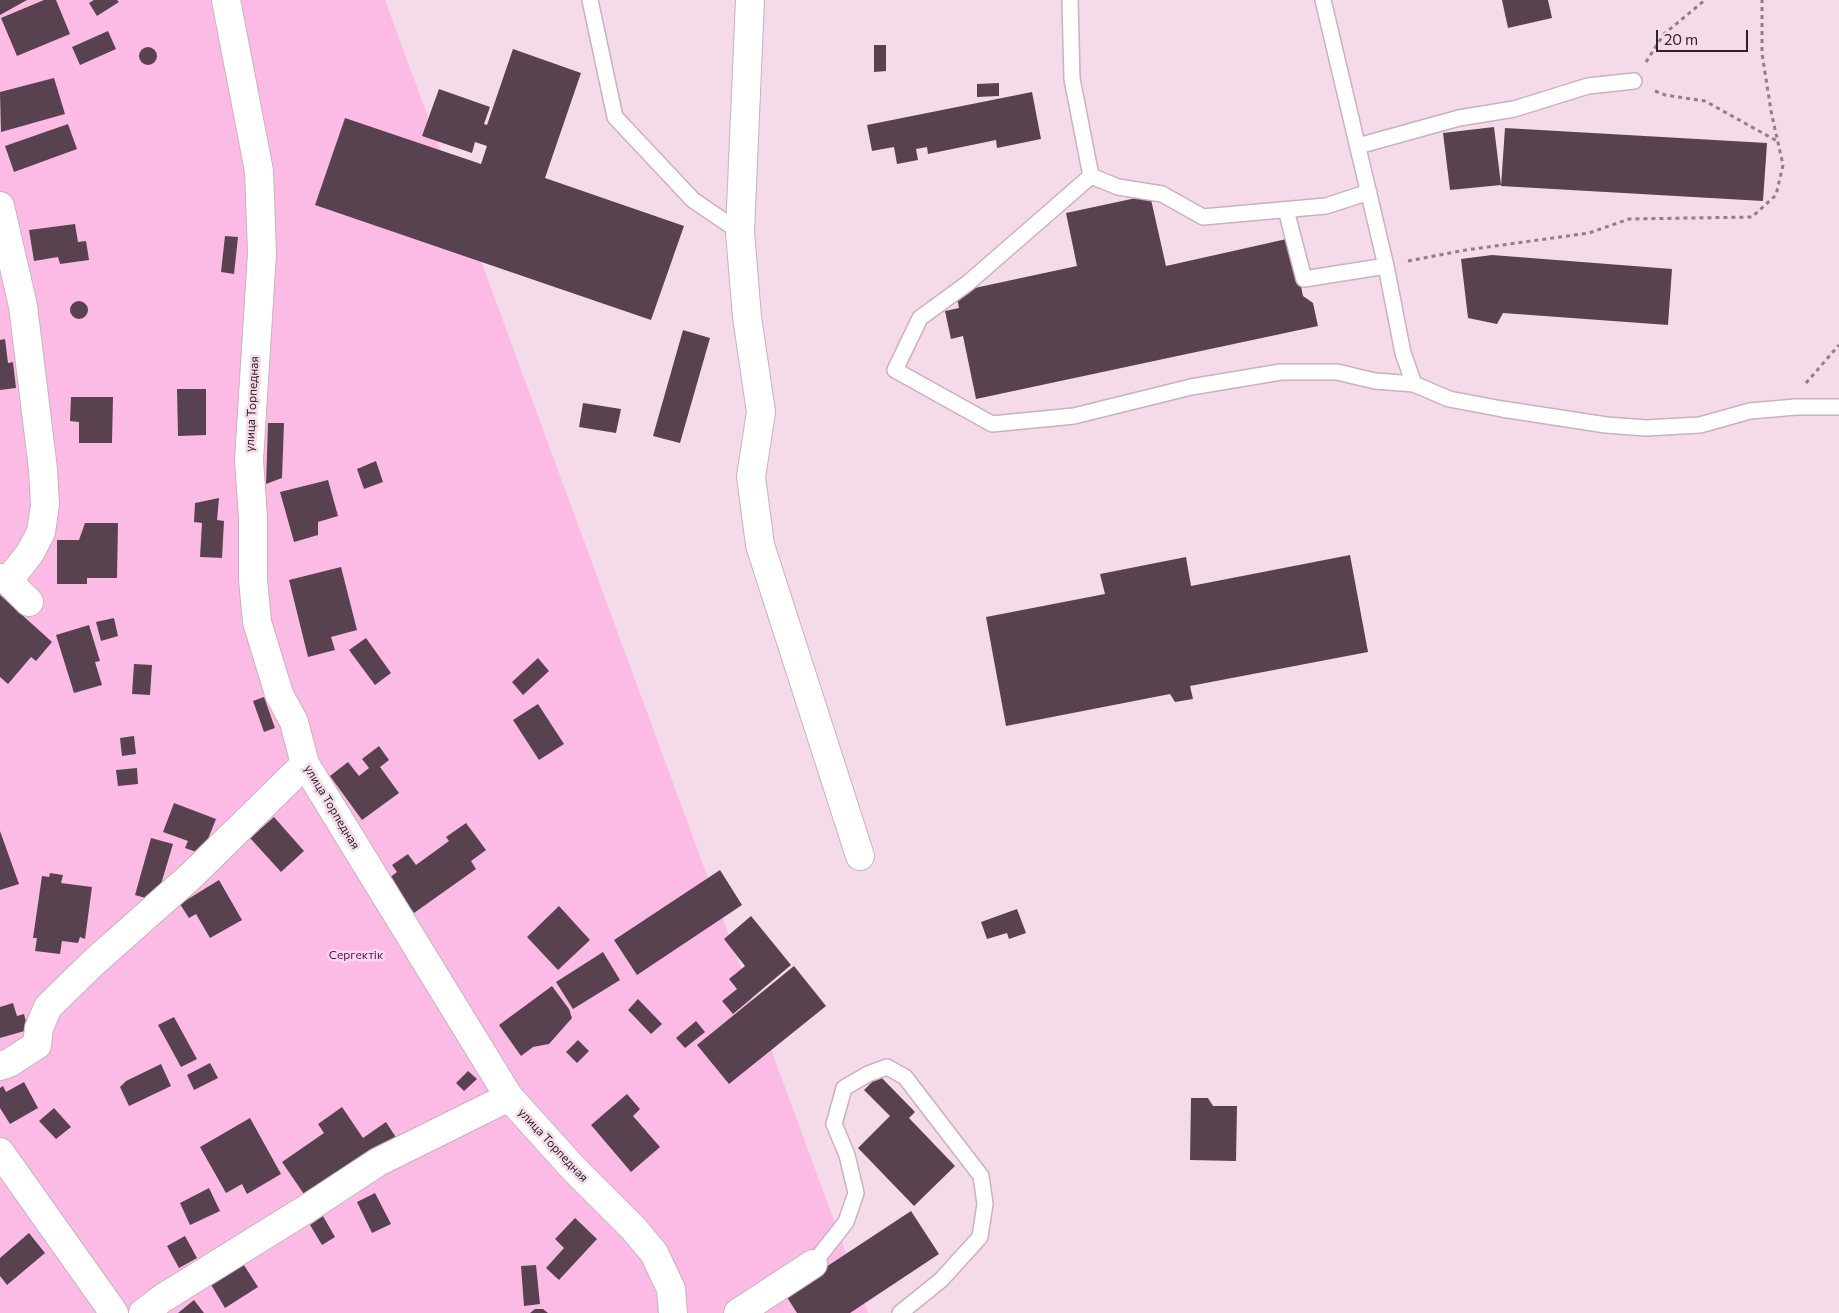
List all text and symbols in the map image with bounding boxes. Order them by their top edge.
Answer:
scale bar [1659,20,1752,52]
text: 20 m [1664,30,1698,48]
street label: улица Торпедная [242,356,262,452]
street label: улица Торпедная [301,762,363,852]
park label: Сергектік [329,948,383,962]
street label: улица Торпедная [515,1105,591,1185]

